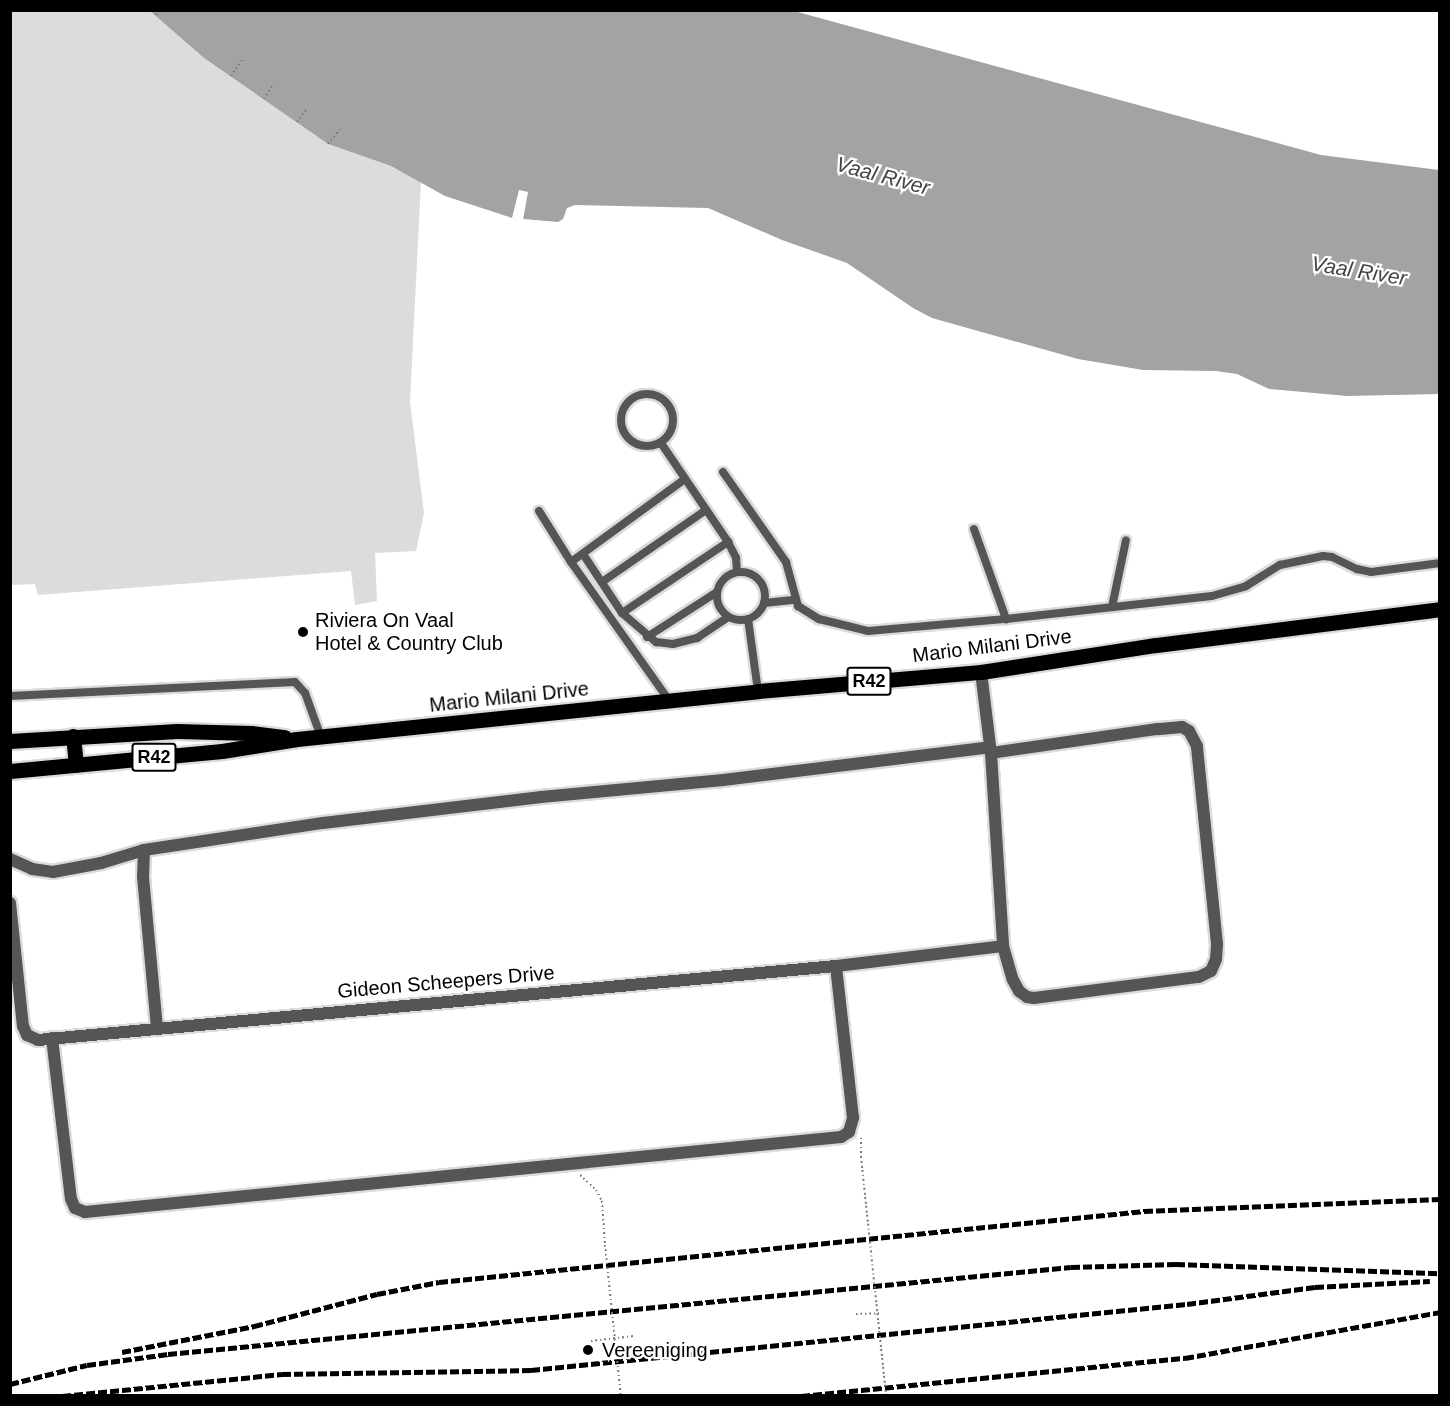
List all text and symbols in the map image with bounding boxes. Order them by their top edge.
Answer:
water label: Vaal River [833,151,933,201]
water label: Vaal River [1310,251,1408,291]
place label: Riviera On Vaal Hotel & Country Club [315,608,503,655]
street label: Mario Milani Drive [911,624,1073,668]
marker: Riviera On Vaal Hotel & Country Club [296,625,310,639]
road number: R42 [845,666,893,696]
street label: Mario Milani Drive [428,677,590,717]
road number: R42 [130,742,178,772]
street label: Gideon Scheepers Drive [336,961,556,1003]
place label: Vereeniging [602,1338,708,1362]
marker: Vereeniging [579,1341,597,1359]

